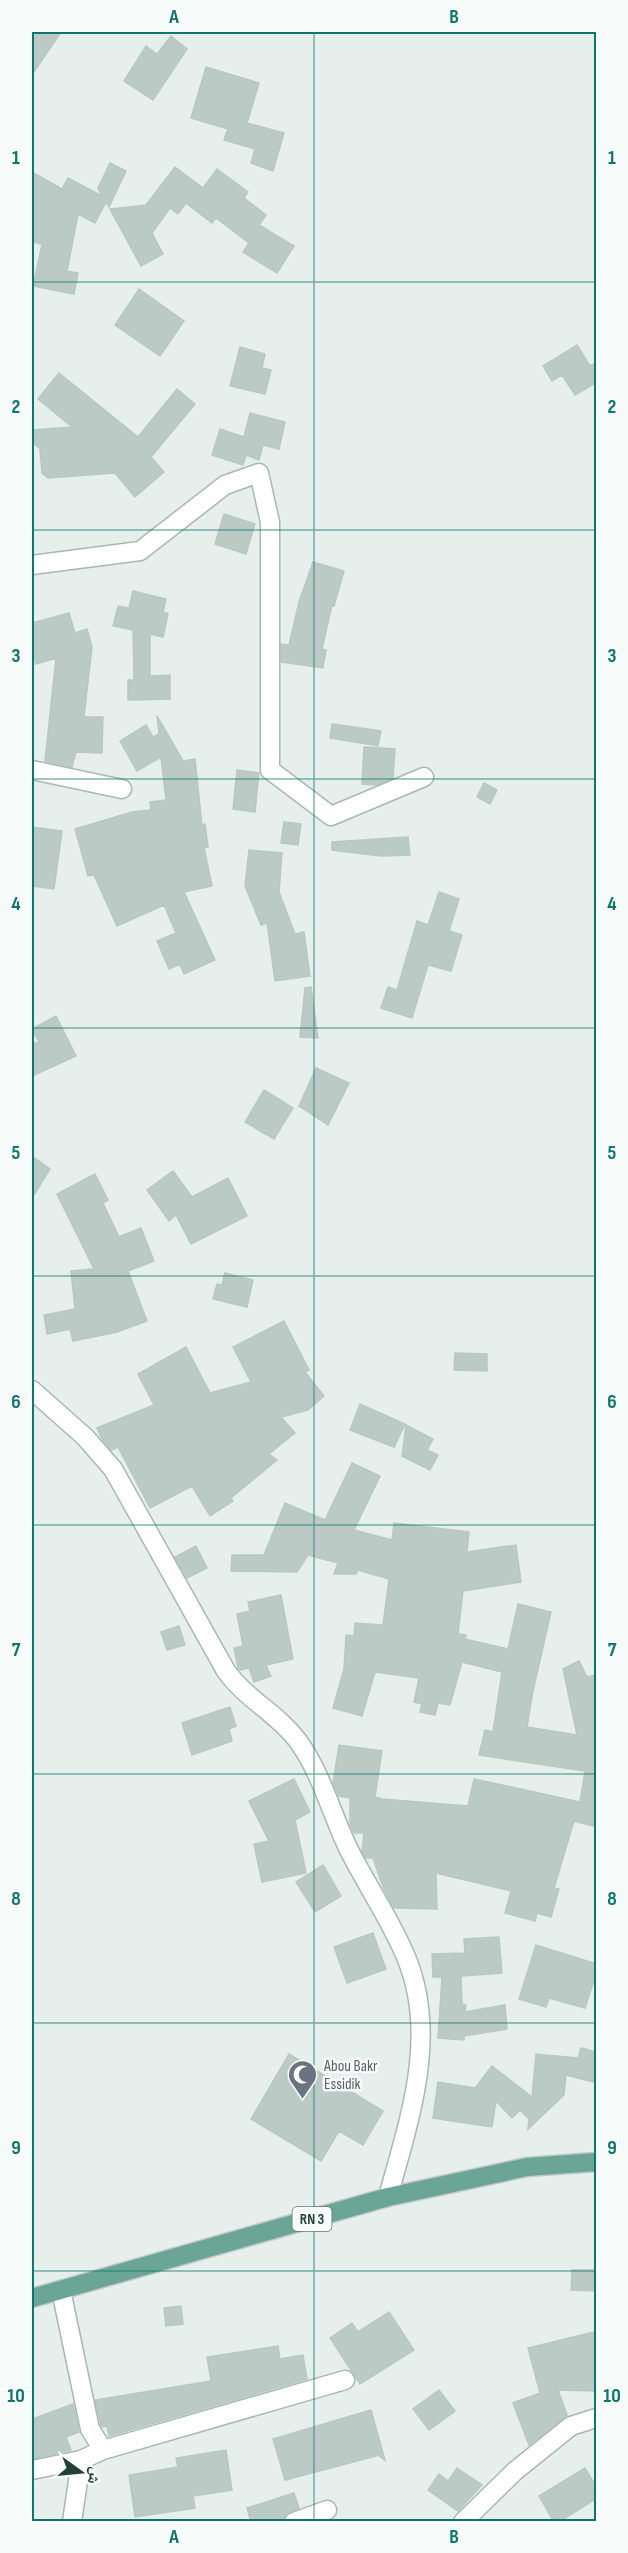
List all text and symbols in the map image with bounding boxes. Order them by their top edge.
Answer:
text: A [168,5,179,29]
text: B [449,5,459,29]
text: 1 [12,146,20,170]
text: 1 [608,146,616,170]
text: 2 [12,395,20,419]
text: 2 [608,395,616,419]
text: 3 [12,644,21,668]
text: 3 [608,644,617,668]
text: 4 [11,892,21,916]
text: 4 [607,892,617,916]
text: 5 [12,1141,21,1165]
text: 5 [608,1141,617,1165]
text: 6 [11,1390,21,1414]
text: 6 [607,1390,617,1414]
text: 7 [12,1638,21,1662]
text: 7 [608,1638,617,1662]
text: 8 [11,1887,21,1911]
text: 8 [607,1887,617,1911]
place label: Abou Bakr Essidik [323,2057,378,2094]
mosque icon: Abou Bakr Essidik [287,2058,319,2100]
text: 9 [11,2136,21,2160]
text: 9 [607,2136,617,2160]
road number: RN 3 [292,2207,332,2231]
text: 10 [7,2384,25,2408]
text: 10 [603,2384,621,2408]
north arrow [51,2442,111,2502]
text: ش [83,2465,105,2486]
text: A [168,2525,179,2549]
text: B [449,2525,459,2549]

